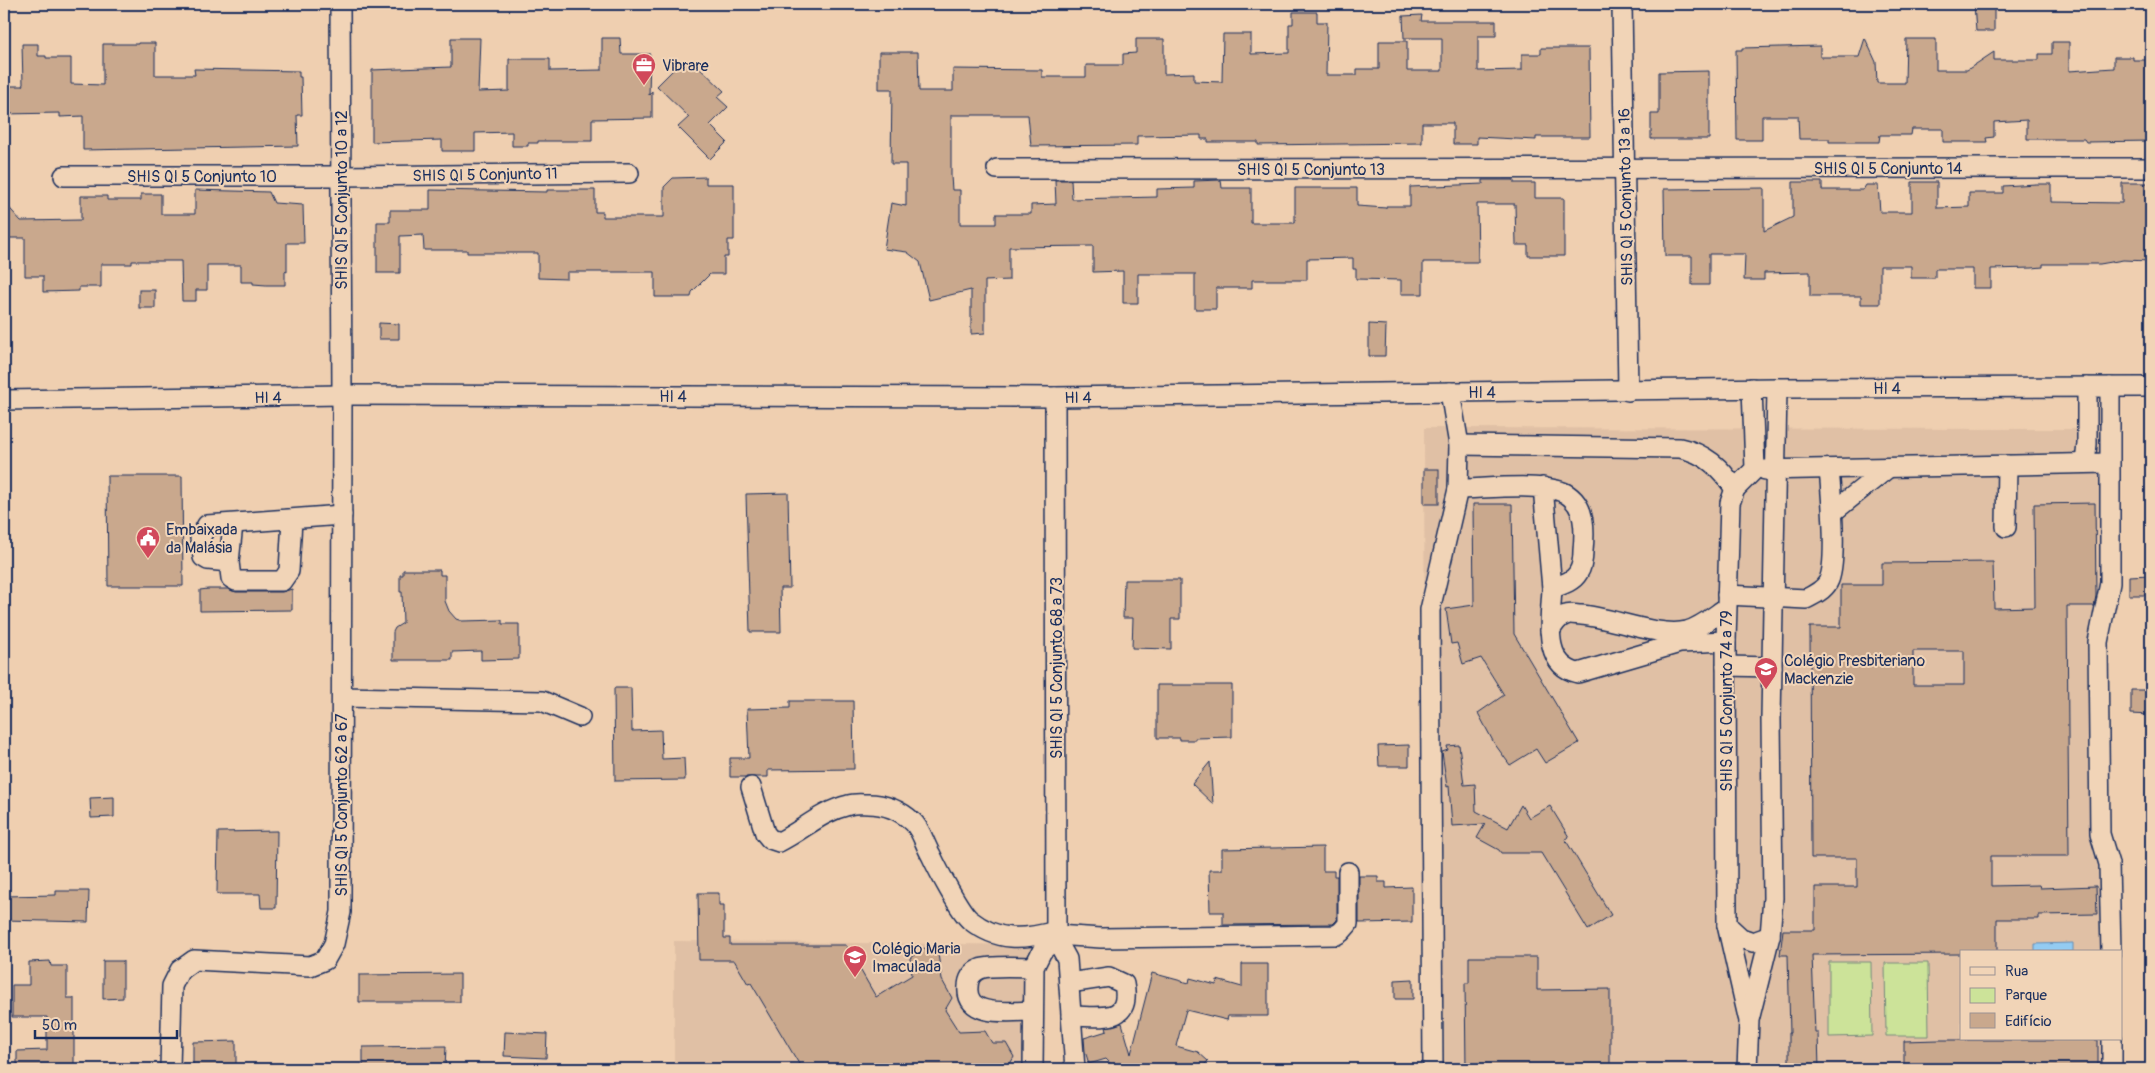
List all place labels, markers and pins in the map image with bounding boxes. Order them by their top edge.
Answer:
office icon: Vibrare [631,52,657,86]
place label: Vibrare [662,56,709,76]
place label: Embaixada da Malásia [166,520,237,558]
public building icon: Embaixada da Malásia [135,525,161,559]
place label: Colégio Presbiteriano Mackenzie [1784,651,1926,689]
school or university icon: Colégio Presbiteriano Mackenzie [1753,656,1779,690]
place label: Colégio Maria Imaculada [872,939,961,977]
school or university icon: Colégio Maria Imaculada [842,944,868,978]

